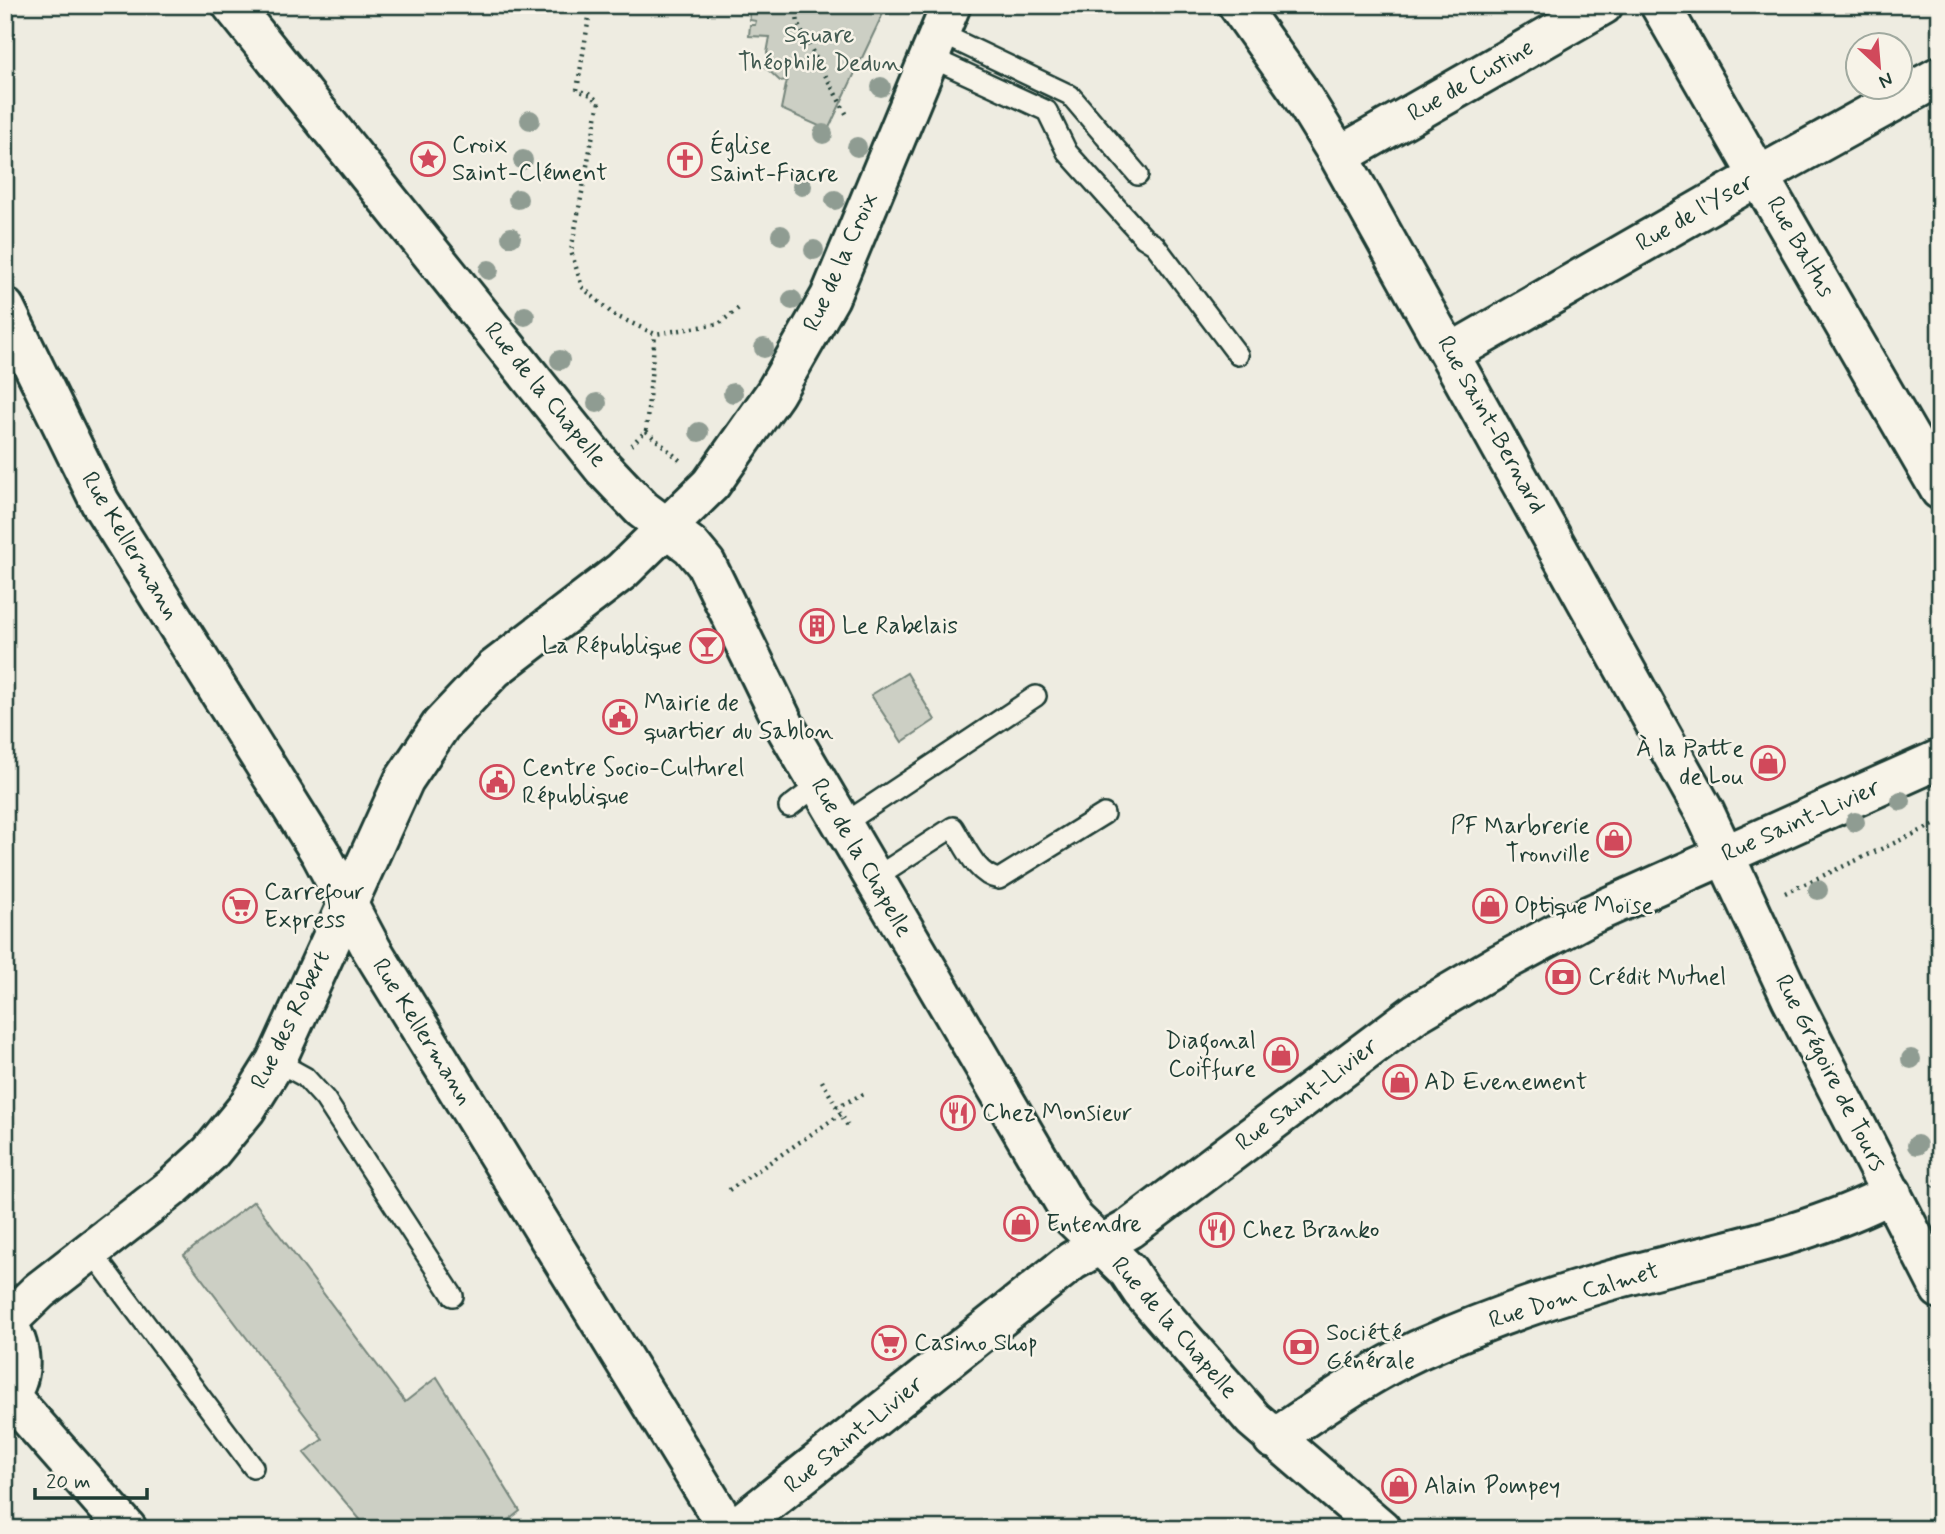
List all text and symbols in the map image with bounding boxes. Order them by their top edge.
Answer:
park label: Square Théophile Dedun [738,20,901,79]
street label: Rue de Custine [1402,32,1540,130]
north arrow [1843,32,1913,102]
text: N [1875,66,1897,94]
place label: Église Saint-Fiacre [710,129,838,190]
place label: Croix Saint-Clément [452,130,608,189]
place icon: Croix Saint-Clément [409,140,447,178]
church icon: Église Saint-Fiacre [666,141,704,179]
street label: Rue de l'Yser [1630,166,1760,259]
street label: Rue de la Croix [796,187,886,337]
street label: Rue Baltus [1759,191,1842,303]
street label: Rue de la Chapelle [477,316,613,474]
street label: Rue Saint-Bernard [1429,331,1553,519]
street label: Rue Kellermann [74,466,186,626]
building icon: Le Rabelais [798,607,836,645]
place label: Le Rabelais [842,611,958,642]
bar icon: La République [688,627,726,665]
place label: La République [542,631,682,662]
place label: Mairie de quartier du Sablon [644,688,834,747]
public building icon: Mairie de quartier du Sablon [601,698,639,736]
place label: À la Patte de Lou [1636,734,1744,793]
shop icon: À la Patte de Lou [1749,744,1787,782]
place label: Centre Socio-Culturel République [522,753,745,812]
public building icon: Centre Socio-Culturel République [478,763,516,801]
street label: Rue Saint-Livier [1717,772,1886,870]
street label: Rue de la Chapelle [803,773,919,943]
place label: PF Marbrerie Tronville [1450,811,1590,870]
shop icon: PF Marbrerie Tronville [1595,821,1633,859]
place label: Carrefour Express [264,877,365,936]
supermarket icon: Carrefour Express [221,887,259,925]
shop icon: Optique Moïse [1471,887,1509,925]
place label: Optique Moïse [1514,891,1653,922]
street label: Rue des Robert [244,945,338,1095]
street label: Rue Kellermann [364,953,480,1111]
bank icon: Crédit Mutuel [1544,958,1582,996]
place label: Crédit Mutuel [1588,962,1726,993]
street label: Rue Grégoire de Tours [1767,969,1893,1177]
place label: Diagonal Coiffure [1165,1026,1256,1085]
street label: Rue Saint-Livier [1230,1031,1385,1159]
shop icon: Diagonal Coiffure [1262,1036,1300,1074]
shop icon: AD Evenement [1381,1063,1419,1101]
place label: AD Evenement [1424,1067,1587,1098]
restaurant icon: Chez Monsieur [939,1094,977,1132]
place label: Chez Monsieur [982,1098,1132,1129]
shop icon: Entendre [1002,1205,1040,1243]
place label: Entendre [1046,1209,1141,1240]
restaurant icon: Chez Branko [1198,1211,1236,1249]
place label: Chez Branko [1242,1215,1380,1246]
street label: Rue de la Chapelle [1104,1251,1244,1406]
street label: Rue Dom Calmet [1485,1255,1663,1337]
place label: Société Générale [1326,1318,1415,1377]
supermarket icon: Casino Shop [870,1324,908,1362]
place label: Casino Shop [914,1328,1038,1359]
bank icon: Société Générale [1282,1328,1320,1366]
street label: Rue Saint-Livier [778,1369,931,1501]
scale bar [35,1457,147,1501]
shop icon: Alain Pompey [1380,1467,1418,1505]
text: 20 m [46,1468,91,1496]
place label: Alain Pompey [1424,1471,1560,1502]

